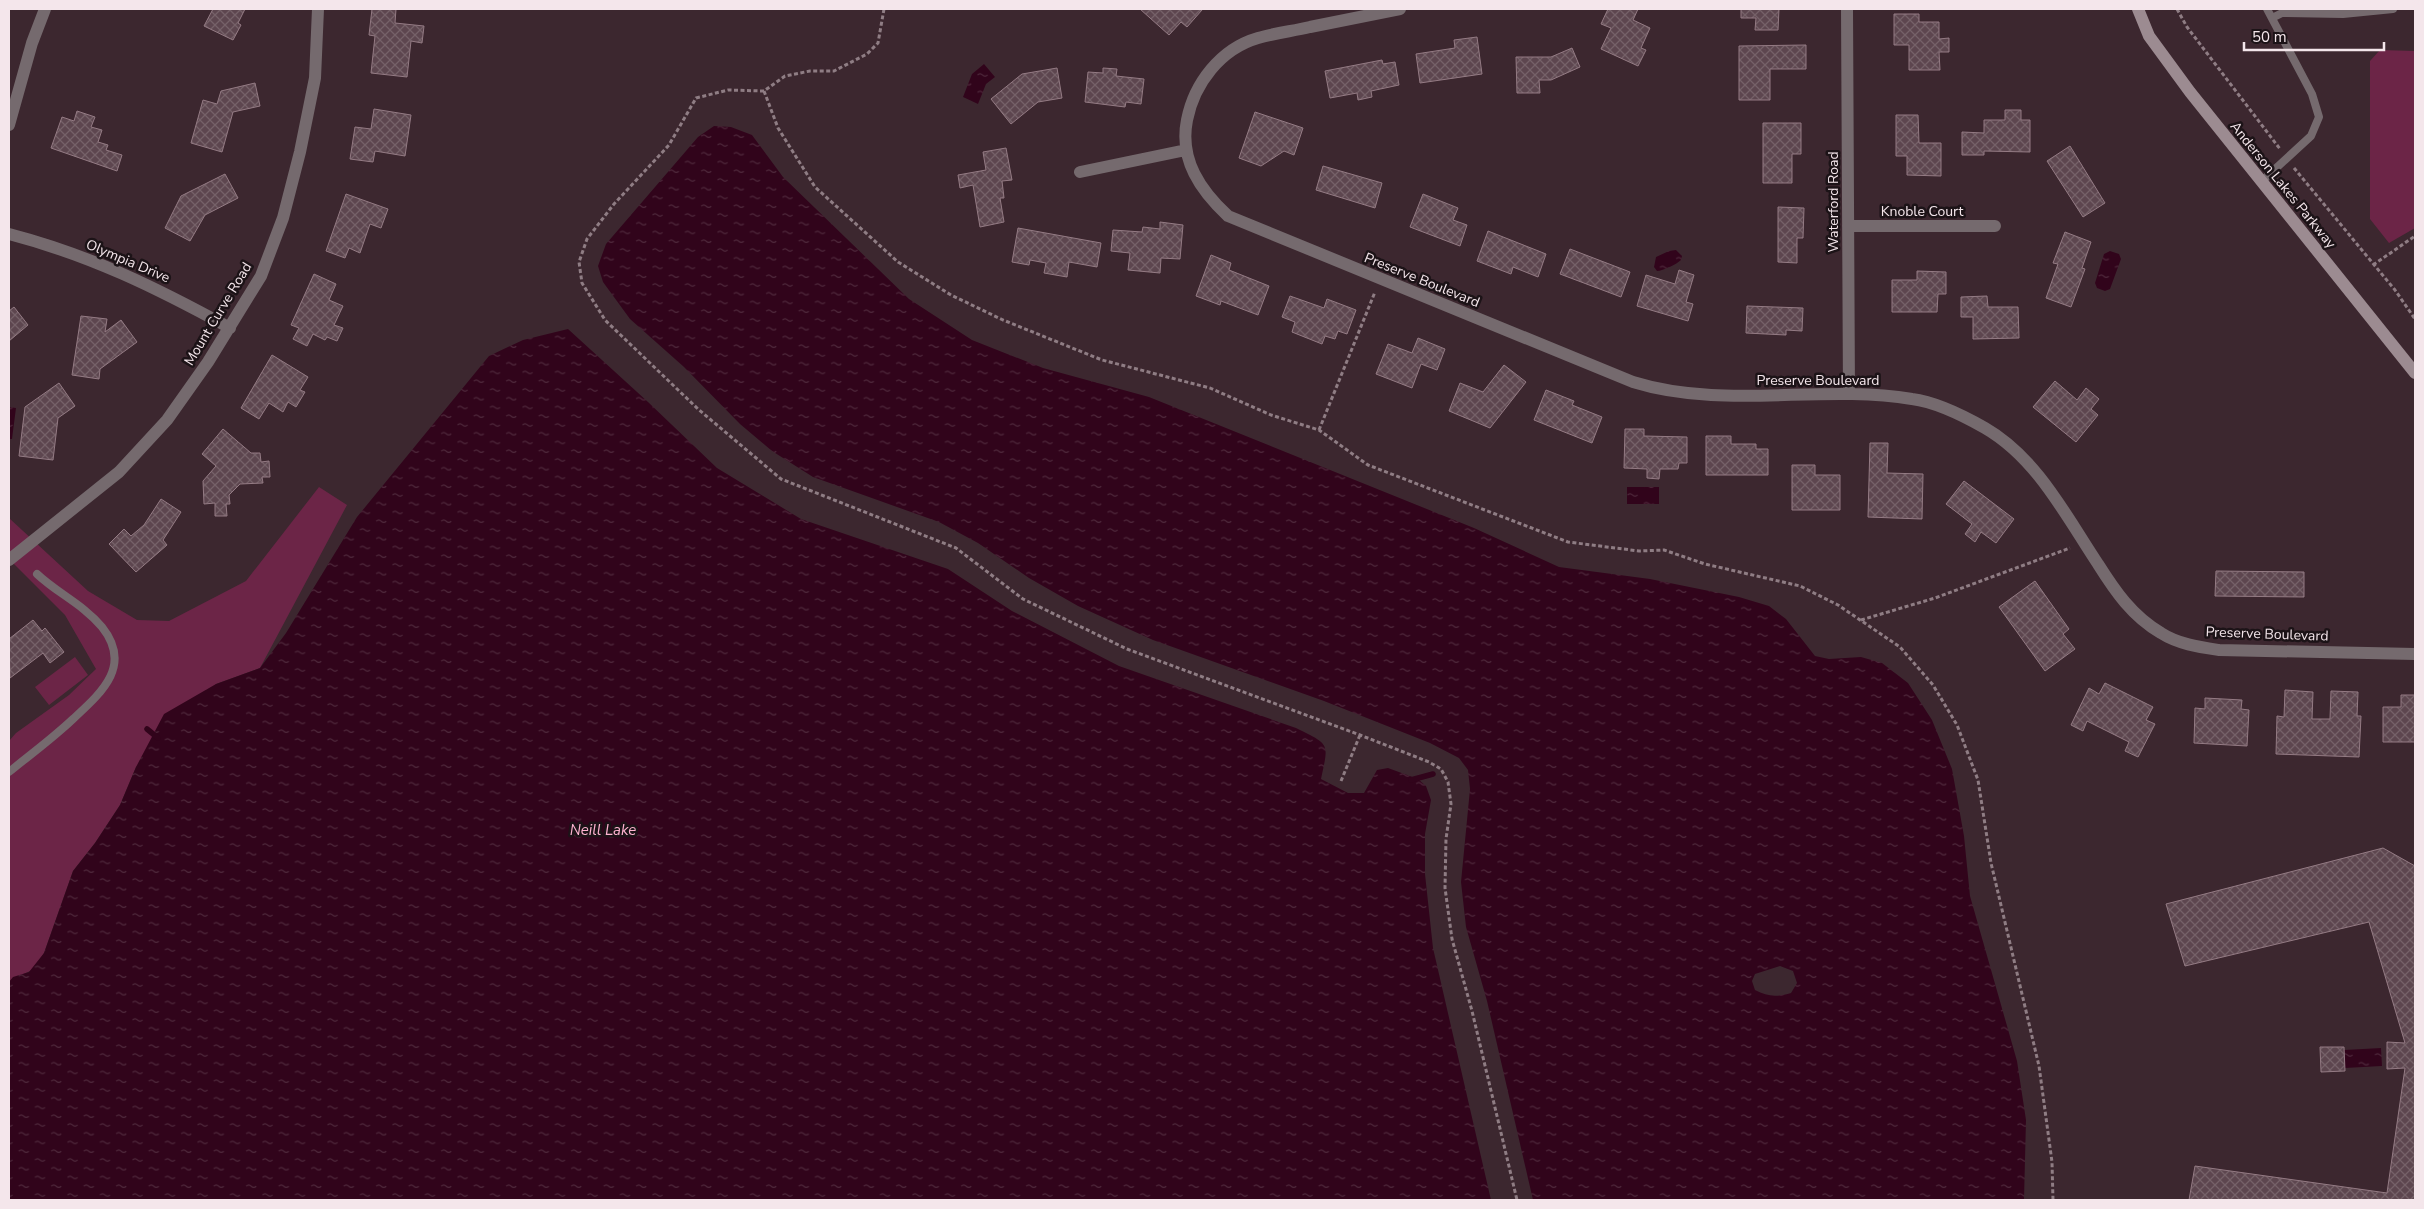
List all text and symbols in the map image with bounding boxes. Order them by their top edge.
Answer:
scale bar [2244,20,2384,52]
text: 50 m [2252,27,2287,47]
street label: Anderson Lakes Parkway [2226,118,2341,253]
street label: Waterford Road [1824,151,1843,253]
street label: Knoble Court [1881,202,1963,221]
street label: Olympia Drive [83,235,173,287]
street label: Preserve Boulevard [1361,248,1483,312]
street label: Mount Curve Road [180,259,256,369]
street label: Preserve Boulevard [1757,371,1879,390]
street label: Preserve Boulevard [2205,622,2329,646]
water label: Neill Lake [570,820,636,840]

